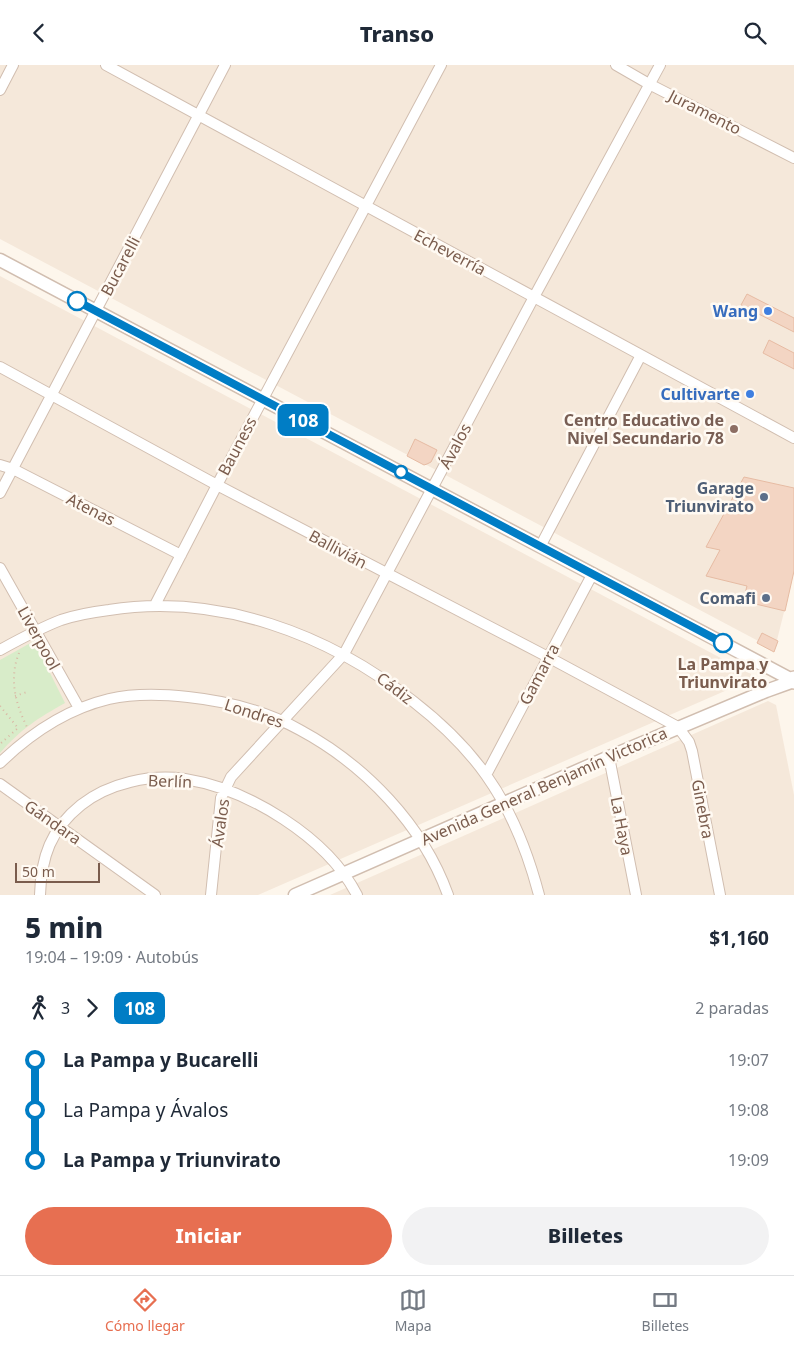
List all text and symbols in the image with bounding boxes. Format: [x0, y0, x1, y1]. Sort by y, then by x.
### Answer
text: Transo [360, 18, 434, 48]
icon: back [25, 19, 53, 47]
icon: search [741, 19, 769, 47]
street label: Juramento [663, 83, 745, 140]
street label: Echeverría [410, 224, 490, 280]
street label: Bucarelli [95, 232, 145, 300]
unlabelled marker [67, 291, 87, 311]
place label: Wang [713, 300, 758, 322]
marker: Wang [762, 305, 774, 317]
place label: Cultivarte [660, 383, 740, 405]
marker: Cultivarte [744, 388, 756, 400]
line badge: 108 [274, 404, 332, 436]
text: 108 [288, 408, 318, 432]
place label: Centro Educativo de Nivel Secundario 78 [564, 409, 724, 449]
street label: Bauness [212, 413, 262, 479]
street label: Ávalos [434, 419, 476, 473]
marker: Centro Educativo de Nivel Secundario 78 [728, 423, 740, 435]
unlabelled marker [394, 465, 408, 479]
place label: Garage Triunvirato [666, 477, 754, 517]
street label: Atenas [63, 487, 119, 531]
marker: Garage Triunvirato [758, 491, 770, 503]
street label: Ballivián [305, 525, 371, 573]
place label: Comafi [700, 587, 756, 609]
marker: Comafi [760, 592, 772, 604]
street label: Liverpool [13, 602, 65, 674]
marker: La Pampa y Triunvirato [713, 633, 733, 653]
street label: Gamarra [514, 640, 564, 708]
place label: La Pampa y Triunvirato [678, 653, 769, 693]
street label: Cádiz [372, 667, 418, 709]
street label: Londres [222, 693, 286, 733]
street label: Avenida General Benjamín Victorica [417, 722, 671, 850]
street label: Berlín [148, 769, 192, 793]
street label: Ginebra [686, 778, 720, 840]
street label: Gándara [20, 794, 86, 850]
street label: La Haya [606, 795, 638, 857]
street label: Ávalos [206, 797, 234, 849]
scale bar [15, 860, 100, 883]
text: 50 m [22, 862, 55, 881]
text: 5 min [25, 908, 103, 946]
text: $1,160 [709, 925, 769, 951]
text: 19:04 – 19:09 · Autobús [25, 946, 199, 968]
icon: walk [25, 994, 53, 1022]
icon: forward [78, 994, 106, 1022]
text: 108 [124, 996, 155, 1020]
text: 3 [61, 997, 70, 1019]
text: 2 paradas [695, 997, 769, 1019]
text: La Pampa y Bucarelli [63, 1047, 258, 1073]
text: 19:07 [728, 1049, 769, 1071]
text: La Pampa y Ávalos [63, 1097, 228, 1123]
text: 19:08 [728, 1099, 769, 1121]
text: La Pampa y Triunvirato [63, 1147, 281, 1173]
text: 19:09 [728, 1149, 769, 1171]
button: Iniciar [25, 1207, 392, 1265]
button: Billetes [402, 1207, 769, 1265]
tab: Cómo llegar [105, 1286, 185, 1335]
tab: Mapa [395, 1286, 432, 1335]
tab: Billetes [642, 1286, 689, 1335]

